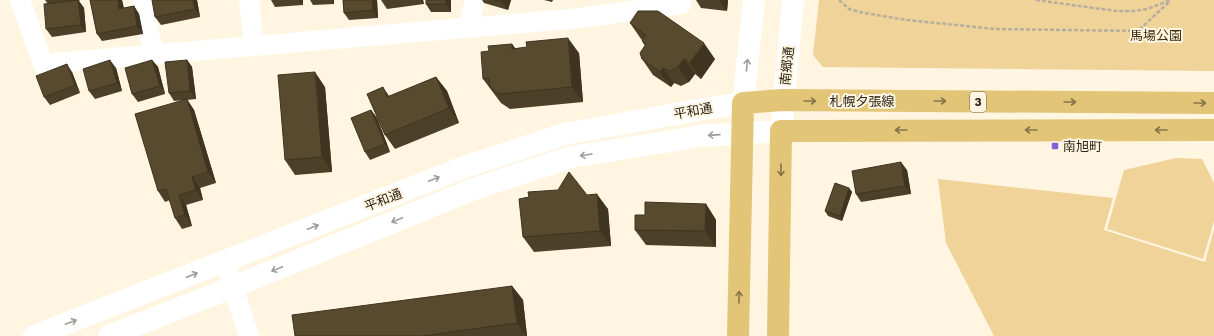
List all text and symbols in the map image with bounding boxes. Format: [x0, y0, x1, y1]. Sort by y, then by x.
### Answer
park label: 馬場公園 [1130, 28, 1182, 43]
street label: 南郷通 [778, 46, 796, 86]
one-way arrow [743, 58, 751, 71]
road number: 3 [970, 92, 986, 112]
street label: 札幌夕張線 [829, 94, 895, 109]
one-way arrow [803, 97, 816, 105]
one-way arrow [933, 97, 946, 105]
one-way arrow [1063, 98, 1076, 106]
one-way arrow [1193, 99, 1206, 107]
street label: 平和通 [672, 100, 714, 122]
one-way arrow [895, 126, 908, 134]
one-way arrow [1025, 126, 1038, 134]
one-way arrow [1155, 126, 1168, 134]
one-way arrow [708, 131, 721, 138]
place label: 南旭町 [1063, 139, 1102, 154]
marker: 南旭町 [1050, 141, 1060, 151]
one-way arrow [580, 151, 593, 159]
one-way arrow [777, 163, 785, 176]
one-way arrow [427, 175, 439, 183]
street label: 平和通 [362, 186, 404, 214]
one-way arrow [392, 216, 404, 224]
one-way arrow [306, 223, 318, 230]
one-way arrow [272, 266, 284, 273]
one-way arrow [185, 270, 197, 278]
one-way arrow [735, 291, 743, 304]
one-way arrow [64, 317, 76, 325]

